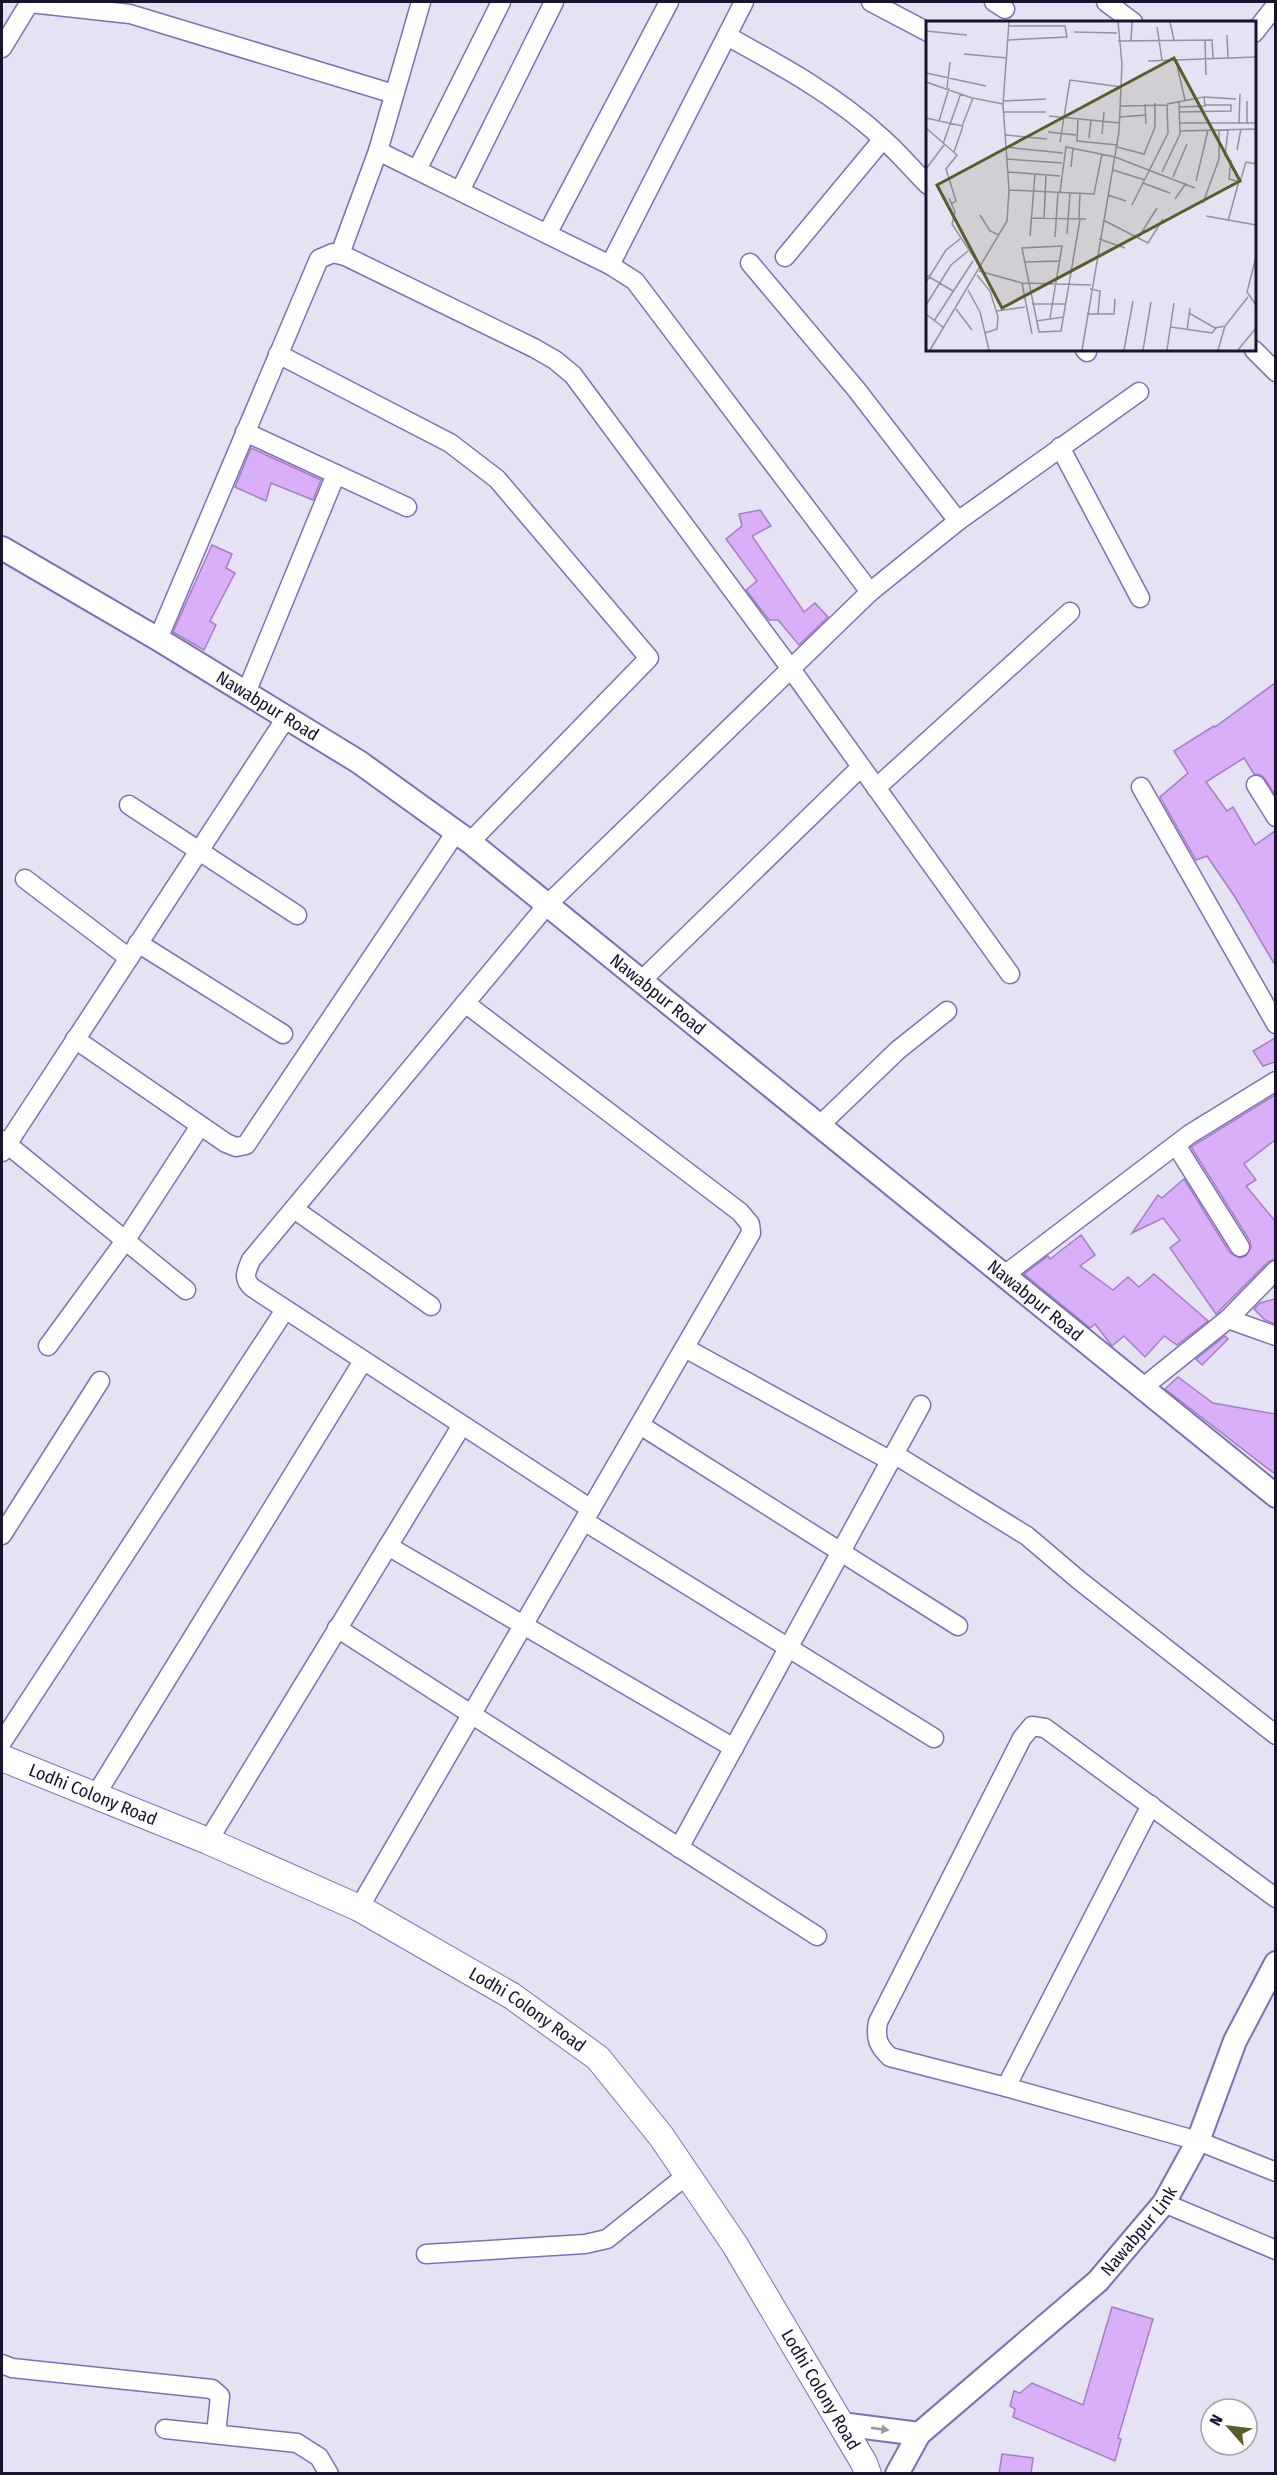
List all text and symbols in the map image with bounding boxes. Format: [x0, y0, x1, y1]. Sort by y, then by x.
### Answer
inset map [926, 21, 1256, 351]
street label: Nawabpur Road [212, 666, 323, 746]
street label: Nawabpur Road [606, 949, 710, 1040]
street label: Nawabpur Road [983, 1255, 1087, 1346]
street label: Lodhi Colony Road [26, 1759, 160, 1830]
street label: Lodhi Colony Road [465, 1963, 590, 2057]
street label: Nawabpur Link [1096, 2182, 1182, 2280]
street label: Lodhi Colony Road [776, 2325, 865, 2454]
north arrow [1199, 2397, 1259, 2457]
text: N [1206, 2411, 1227, 2429]
one-way arrow [871, 2425, 890, 2434]

